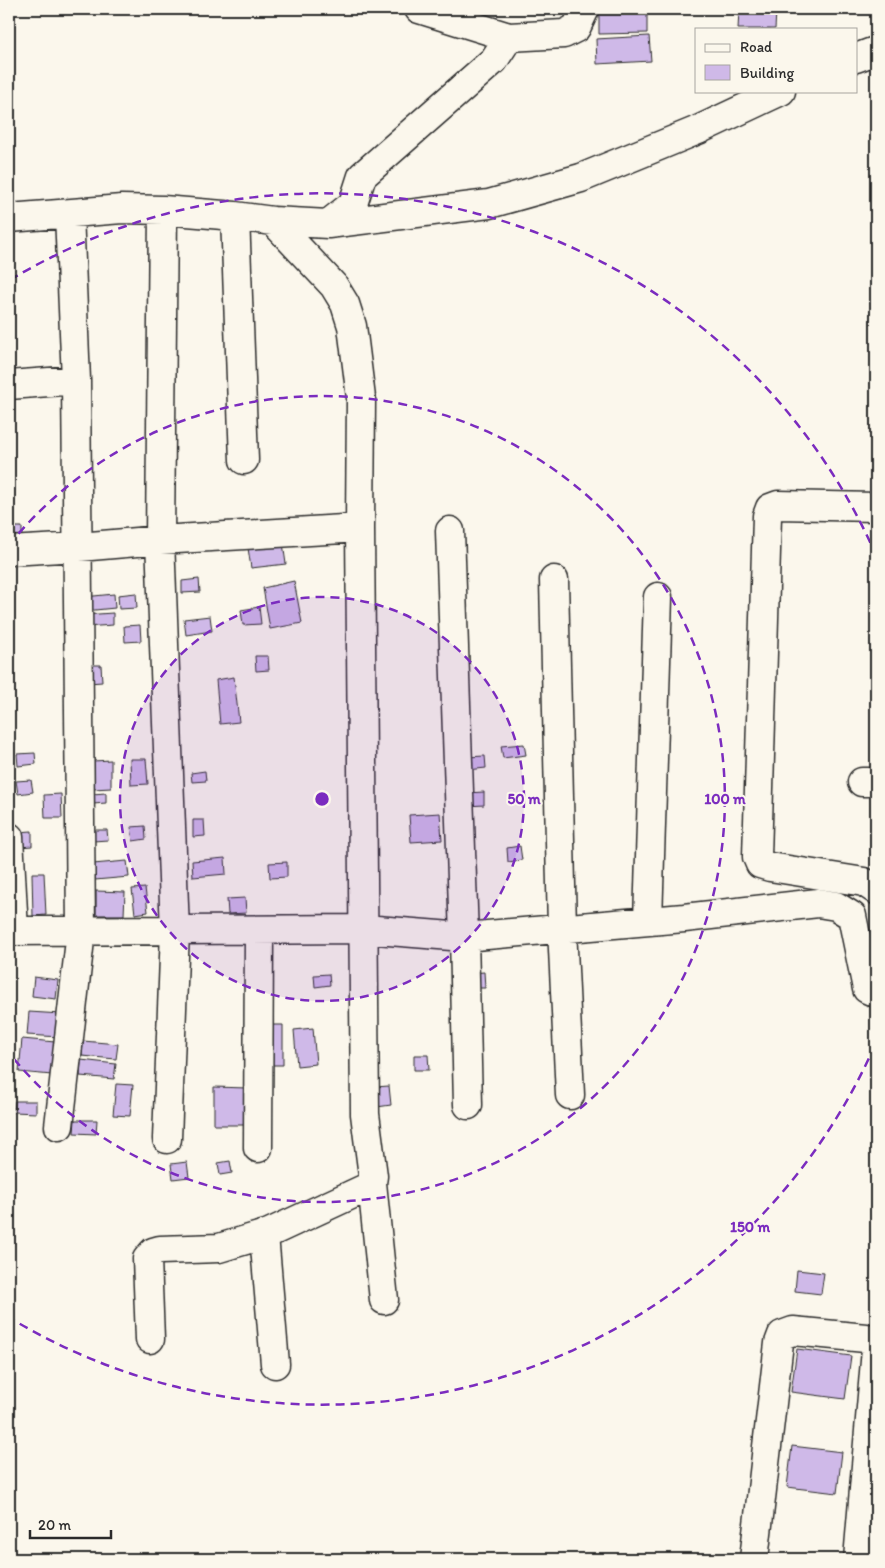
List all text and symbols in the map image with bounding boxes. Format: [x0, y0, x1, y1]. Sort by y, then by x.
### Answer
legend [695, 28, 858, 92]
text: Road [740, 38, 773, 56]
text: Building [740, 64, 794, 82]
centre of rings [313, 790, 331, 808]
text: 50 m [507, 790, 541, 808]
text: 100 m [704, 790, 746, 808]
text: 150 m [730, 1218, 770, 1236]
scale bar [30, 1508, 111, 1540]
text: 20 m [38, 1516, 72, 1534]

